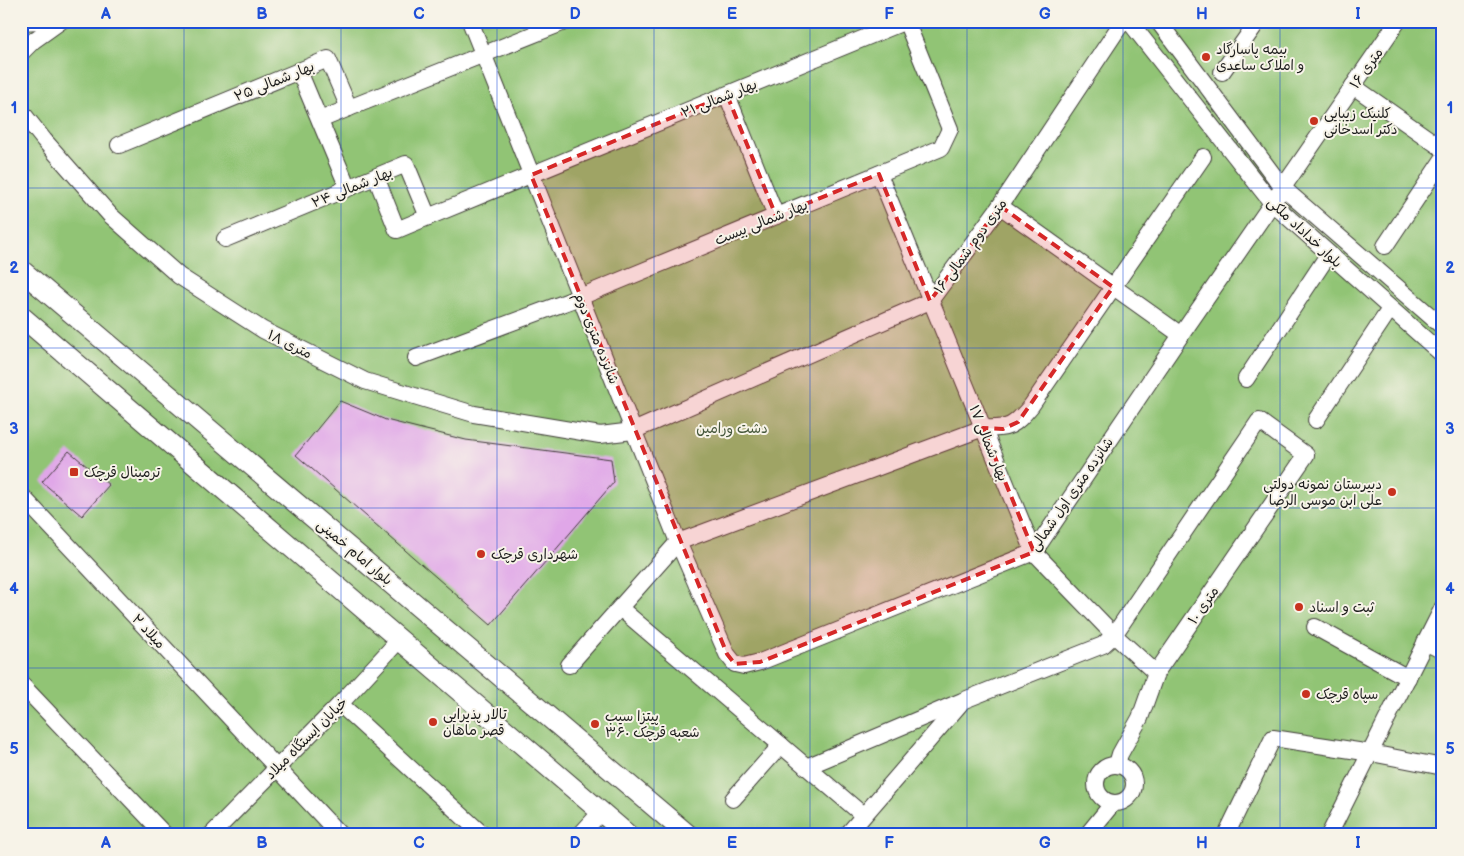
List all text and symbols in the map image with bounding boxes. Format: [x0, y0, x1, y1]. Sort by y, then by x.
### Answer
text: A [100, 5, 111, 24]
text: B [256, 5, 268, 24]
text: C [413, 5, 425, 24]
text: D [569, 5, 581, 24]
text: E [727, 5, 737, 24]
text: F [884, 5, 894, 24]
text: G [1039, 5, 1051, 24]
text: H [1196, 5, 1208, 24]
text: I [1355, 5, 1361, 24]
place label: بیمه پاسارگاد و املاک ساعدی [1216, 41, 1304, 74]
street label: ۱۶ متری [1346, 45, 1387, 92]
marker: بیمه پاسارگاد و املاک ساعدی [1200, 51, 1212, 63]
street label: بهار شمالی ۲۵ [232, 58, 317, 105]
street label: بهار شمالی ۲۱ [679, 76, 760, 121]
text: 1 [11, 99, 17, 118]
text: 1 [1447, 99, 1453, 118]
place label: کلنیک زیبایی دکتر اسدخانی [1324, 105, 1398, 138]
marker: کلنیک زیبایی دکتر اسدخانی [1308, 115, 1320, 127]
street label: بهار شمالی ۲۴ [309, 164, 395, 211]
street label: بلوار خداداد ملکی [1264, 193, 1346, 271]
street label: ۱۶ متری دوم شمالی [930, 195, 1012, 298]
street label: بهار شمالی بیست [712, 196, 810, 249]
text: 2 [9, 259, 19, 278]
text: 2 [1445, 259, 1455, 278]
street label: شانزده متری دوم [569, 290, 623, 387]
street label: ۱۸ متری [265, 326, 315, 362]
street label: بهار شمالی ۱۷ [966, 403, 1012, 484]
text: 3 [9, 420, 19, 439]
park label: دشت ورامین [696, 420, 768, 438]
text: 3 [1445, 420, 1455, 439]
street label: شانزده متری اول شمالی [1026, 434, 1117, 554]
place label: ترمینال قرچک [84, 464, 161, 482]
marker: ترمینال قرچک [68, 466, 80, 478]
place label: دبیرستان نمونه دولتی علی ابن موسی الرضا [1263, 476, 1382, 509]
marker: دبیرستان نمونه دولتی علی ابن موسی الرضا [1386, 486, 1398, 498]
street label: بلوار امام خمینی [312, 516, 396, 590]
place label: شهرداری قرچک [491, 546, 578, 564]
marker: شهرداری قرچک [475, 548, 487, 560]
text: 4 [9, 580, 19, 599]
text: 4 [1445, 580, 1455, 599]
street label: ۱۰ متری [1184, 583, 1222, 627]
place label: ثبت و اسناد [1309, 599, 1375, 616]
marker: ثبت و اسناد [1293, 601, 1305, 613]
street label: میلاد ۲ [128, 611, 169, 652]
place label: سپاه قرچک [1316, 686, 1378, 704]
marker: سپاه قرچک [1300, 688, 1312, 700]
street label: خیابان ایستگاه میلاد [262, 694, 351, 783]
place label: تالار پذیرایی قصر ماهان [443, 706, 508, 739]
place label: پیتزا سیب ۳۶۰ شعبه قرچک [605, 708, 700, 742]
marker: تالار پذیرایی قصر ماهان [427, 716, 439, 728]
marker: پیتزا سیب ۳۶۰ شعبه قرچک [589, 718, 601, 730]
text: 5 [9, 740, 19, 759]
text: 5 [1445, 740, 1455, 759]
text: A [100, 834, 111, 853]
text: B [256, 834, 268, 853]
text: C [413, 834, 425, 853]
text: D [569, 834, 581, 853]
text: E [727, 834, 737, 853]
text: F [884, 834, 894, 853]
text: G [1039, 834, 1051, 853]
text: H [1196, 834, 1208, 853]
text: I [1355, 834, 1361, 853]

